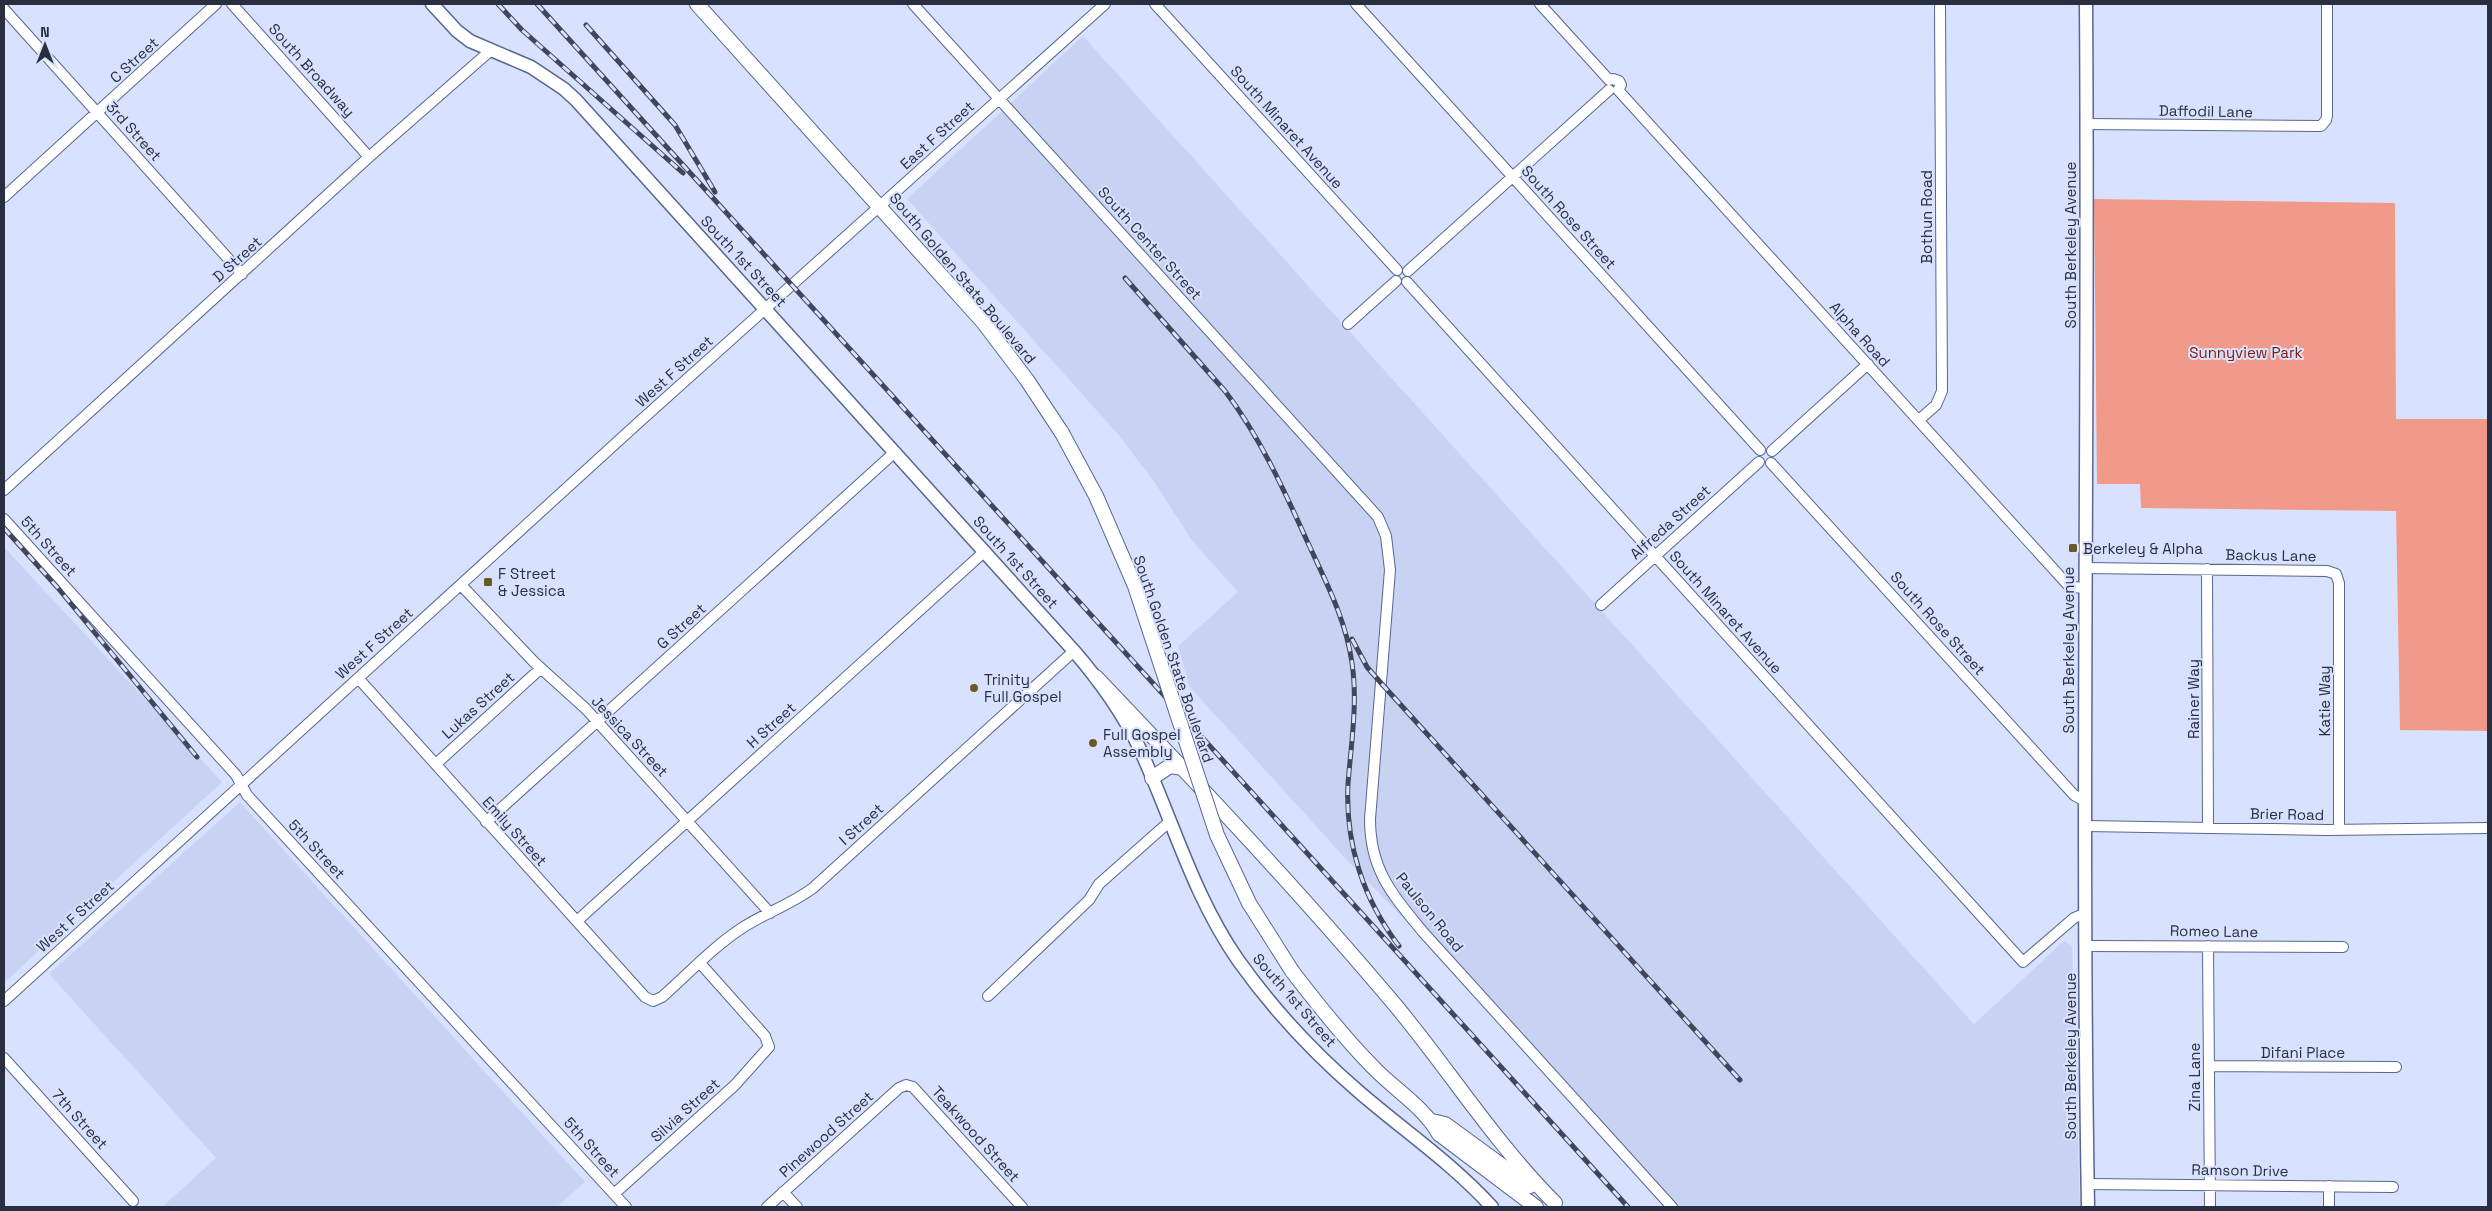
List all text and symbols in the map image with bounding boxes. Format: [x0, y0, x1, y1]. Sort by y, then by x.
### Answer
street label: South Broadway [265, 19, 359, 121]
north arrow [20, 20, 70, 70]
text: N [40, 23, 50, 41]
street label: C Street [106, 33, 162, 87]
street label: South Minaret Avenue [1227, 61, 1348, 193]
street label: 3rd Street [102, 97, 166, 165]
street label: East F Street [896, 97, 978, 173]
street label: Daffodil Lane [2159, 101, 2253, 121]
street label: South Rose Street [1518, 161, 1621, 273]
street label: South Berkeley Avenue [2061, 161, 2080, 328]
street label: Bothun Road [1917, 170, 1936, 264]
street label: South Center Street [1094, 182, 1206, 304]
street label: South Golden State Boulevard [886, 188, 1040, 368]
street label: South 1st Street [697, 211, 791, 311]
street label: D Street [208, 232, 266, 286]
street label: Alpha Road [1826, 297, 1894, 371]
street label: West F Street [631, 331, 717, 411]
park label: Sunnyview Park [2189, 343, 2303, 362]
street label: Alfreda Street [1626, 481, 1714, 563]
street label: 5th Street [17, 512, 81, 580]
street label: South 1st Street [969, 512, 1063, 612]
place label: Berkeley & Alpha [2083, 539, 2203, 558]
marker: Berkeley & Alpha [2067, 542, 2079, 554]
street label: Backus Lane [2225, 545, 2317, 565]
street label: South Minaret Avenue [1666, 546, 1787, 678]
street label: South Golden State Boulevard [1130, 553, 1218, 765]
place label: F Street & Jessica [498, 564, 566, 600]
street label: South Berkeley Avenue [2059, 566, 2078, 733]
street label: South Rose Street [1887, 567, 1990, 679]
marker: F Street & Jessica [482, 576, 494, 588]
street label: G Street [652, 599, 710, 653]
street label: West F Street [331, 603, 417, 683]
street label: Rainer Way [2184, 659, 2203, 739]
street label: Katie Way [2315, 665, 2334, 737]
street label: Lukas Street [438, 667, 518, 743]
place label: Trinity Full Gospel [984, 670, 1062, 706]
marker: Trinity Full Gospel [968, 682, 980, 694]
street label: Jessica Street [588, 691, 673, 781]
street label: H Street [743, 698, 800, 752]
place label: Full Gospel Assembly [1103, 725, 1181, 761]
marker: Full Gospel Assembly [1087, 737, 1099, 749]
street label: Emily Street [479, 792, 551, 870]
street label: I Street [835, 799, 887, 849]
street label: Brier Road [2250, 804, 2324, 824]
street label: 5th Street [285, 815, 350, 883]
street label: Paulson Road [1392, 868, 1468, 956]
street label: West F Street [32, 876, 118, 956]
street label: Romeo Lane [2170, 921, 2259, 941]
street label: South 1st Street [1249, 949, 1341, 1051]
street label: South Berkeley Avenue [2061, 972, 2080, 1139]
street label: Zina Lane [2185, 1042, 2204, 1111]
street label: Difani Place [2261, 1043, 2345, 1062]
street label: Silvia Street [646, 1074, 724, 1146]
street label: Teakwood Street [928, 1082, 1024, 1186]
street label: 7th Street [48, 1085, 112, 1153]
street label: Pinewood Street [775, 1087, 877, 1181]
street label: 5th Street [560, 1113, 624, 1181]
street label: Ramson Drive [2191, 1160, 2289, 1180]

